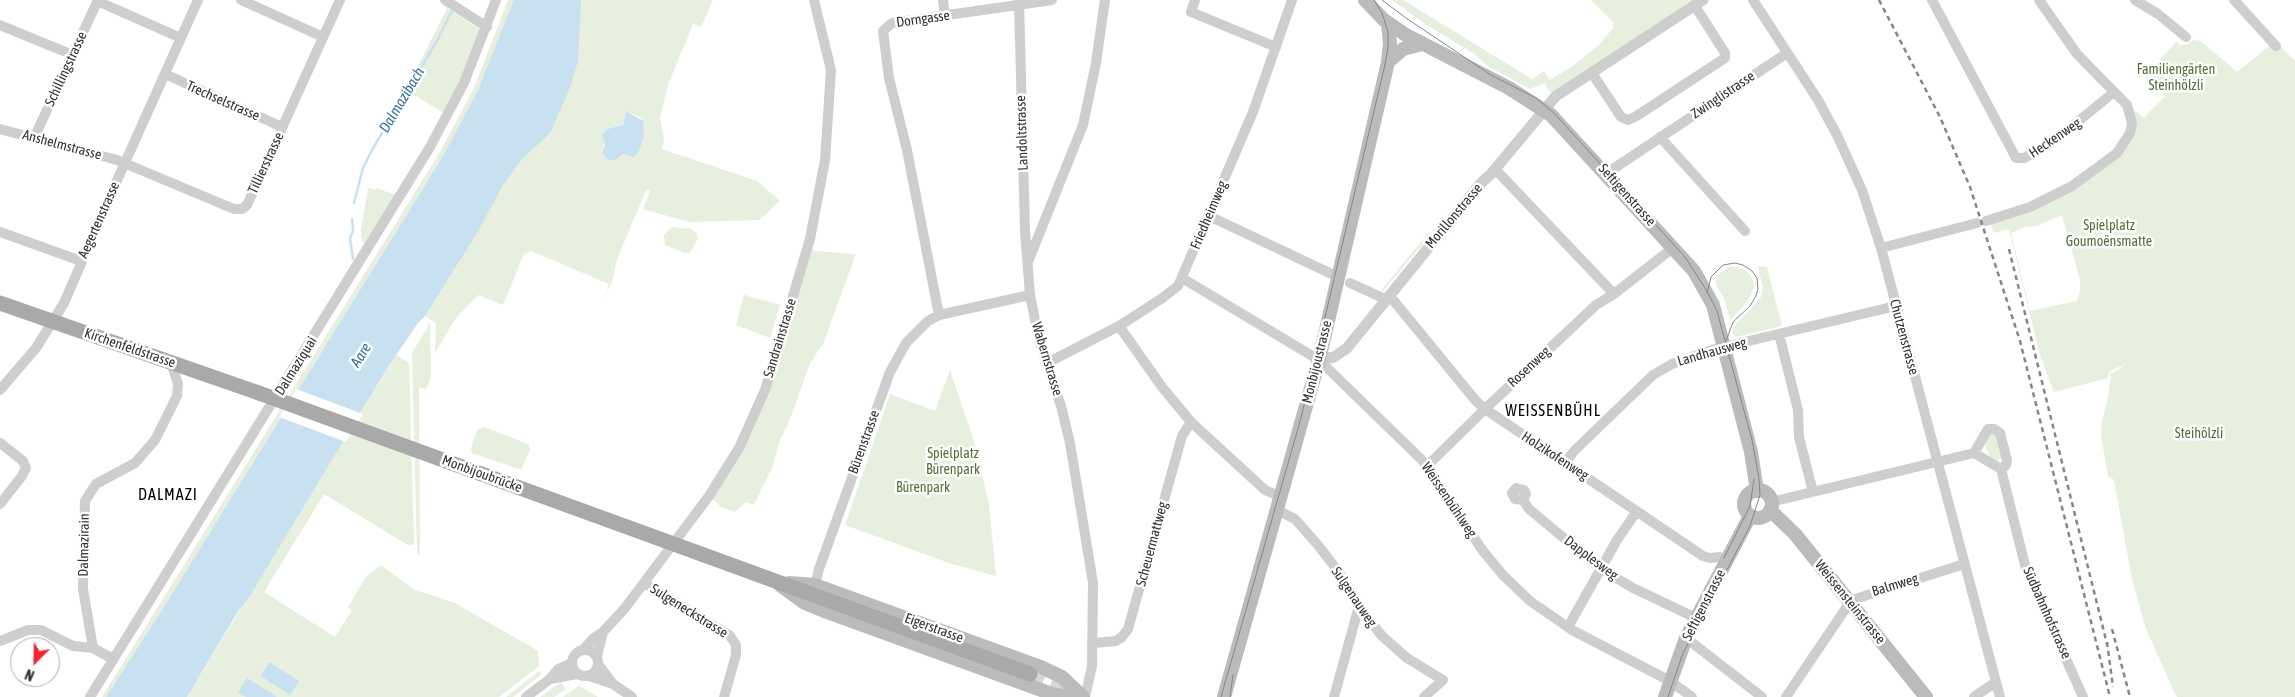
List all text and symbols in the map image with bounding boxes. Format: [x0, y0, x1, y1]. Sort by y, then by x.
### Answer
street label: Dorngasse [895, 7, 951, 31]
street label: Schillingstrasse [41, 29, 91, 109]
park label: Familiengärten Steinhölzli [2137, 62, 2215, 94]
water label: Dalmazibach [376, 64, 428, 136]
street label: Zwinglistrasse [1688, 68, 1758, 122]
street label: Trechselstrasse [184, 77, 262, 125]
street label: Landoltstrasse [1012, 95, 1032, 171]
street label: Heckenweg [2026, 114, 2084, 162]
street label: Anshelmstrasse [21, 126, 103, 164]
street label: Tillierstrasse [244, 130, 288, 196]
street label: Seftigenstrasse [1595, 160, 1659, 230]
street label: Friedheimweg [1187, 178, 1231, 252]
street label: Aegertenstrasse [75, 179, 123, 261]
street label: Morillonstrasse [1422, 180, 1486, 252]
park label: Spielplatz Goumoënsmatte [2066, 218, 2152, 250]
street label: Sandrainstrasse [760, 296, 800, 380]
street label: Chutzenstrasse [1886, 297, 1922, 377]
street label: Monbijoustrasse [1299, 319, 1335, 405]
street label: Wabernstrasse [1028, 320, 1066, 398]
street label: Kirchenfeldstrasse [82, 325, 178, 371]
street label: Dalmaziquai [271, 334, 321, 398]
street label: Landhausweg [1676, 334, 1748, 370]
water label: Aare [347, 340, 375, 370]
street label: Rosenweg [1504, 343, 1554, 391]
district label: WEISSENBÜHL [1504, 401, 1602, 421]
street label: Bürenstrasse [845, 408, 883, 476]
park label: Steihölzli [2175, 426, 2223, 442]
street label: Holzikofenweg [1518, 428, 1592, 484]
park label: Spielplatz Bürenpark [926, 446, 980, 478]
street label: Monbijoubrücke [440, 452, 524, 496]
street label: Weissenbühlweg [1418, 459, 1480, 541]
park label: Bürenpark [896, 480, 950, 496]
district label: DALMAZI [137, 485, 199, 505]
street label: Scheuermattweg [1133, 500, 1171, 588]
street label: Dalmazirain [75, 513, 93, 577]
street label: Dapplesweg [1561, 532, 1621, 584]
street label: Weissensteinstrasse [1811, 557, 1889, 647]
street label: Sulgenauweg [1328, 564, 1380, 630]
street label: Südbahnhofstrasse [2019, 564, 2075, 662]
street label: Seftigenstrasse [1679, 567, 1729, 643]
street label: Balmweg [1870, 570, 1920, 600]
street label: Sulgeneckstrasse [647, 580, 731, 642]
street label: Eigerstrasse [902, 610, 966, 646]
north arrow [10, 637, 60, 687]
text: N [23, 666, 36, 684]

